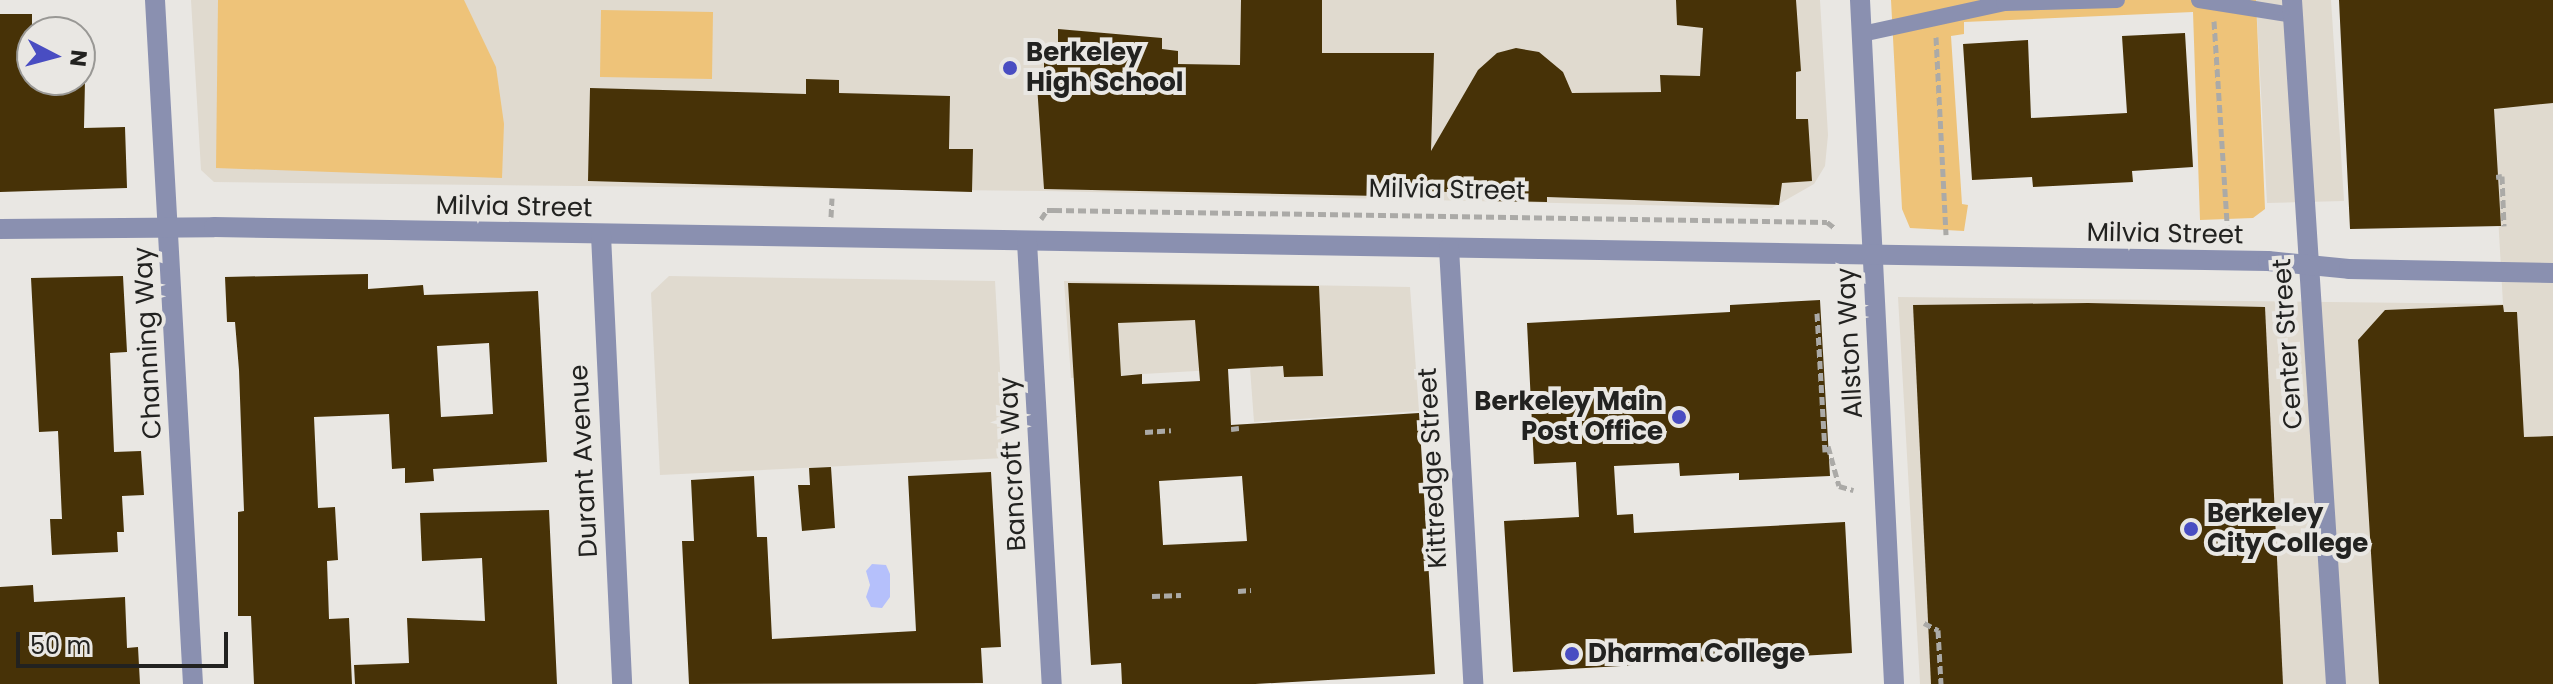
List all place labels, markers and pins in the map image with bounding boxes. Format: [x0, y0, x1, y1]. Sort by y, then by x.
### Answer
place label: Berkeley High School [1026, 37, 1183, 98]
marker: Berkeley High School [1001, 59, 1019, 77]
place label: Berkeley Main Post Office [1474, 386, 1663, 448]
marker: Berkeley Main Post Office [1670, 408, 1688, 426]
place label: Berkeley City College [2207, 498, 2368, 560]
marker: Berkeley City College [2182, 520, 2200, 538]
place label: Dharma College [1588, 638, 1805, 670]
marker: Dharma College [1563, 645, 1581, 663]

